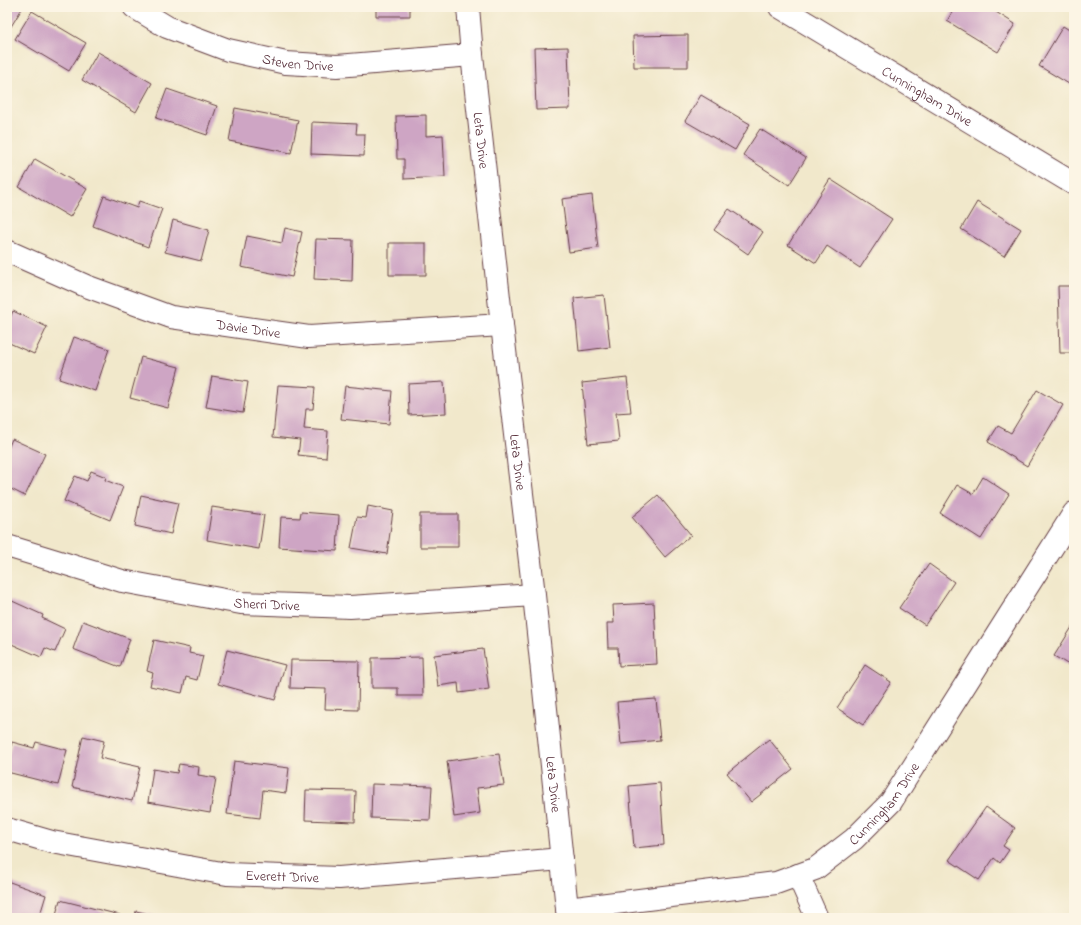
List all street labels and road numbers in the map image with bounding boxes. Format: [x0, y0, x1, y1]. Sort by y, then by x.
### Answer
street label: Steven Drive [260, 49, 335, 78]
street label: Cunningham Drive [877, 62, 977, 133]
street label: Leta Drive [466, 111, 494, 170]
street label: Davie Drive [214, 315, 282, 345]
street label: Leta Drive [503, 433, 531, 492]
street label: Sherri Drive [232, 593, 301, 617]
street label: Leta Drive [539, 755, 566, 814]
street label: Cunningham Drive [845, 758, 926, 851]
street label: Everett Drive [245, 866, 320, 889]

